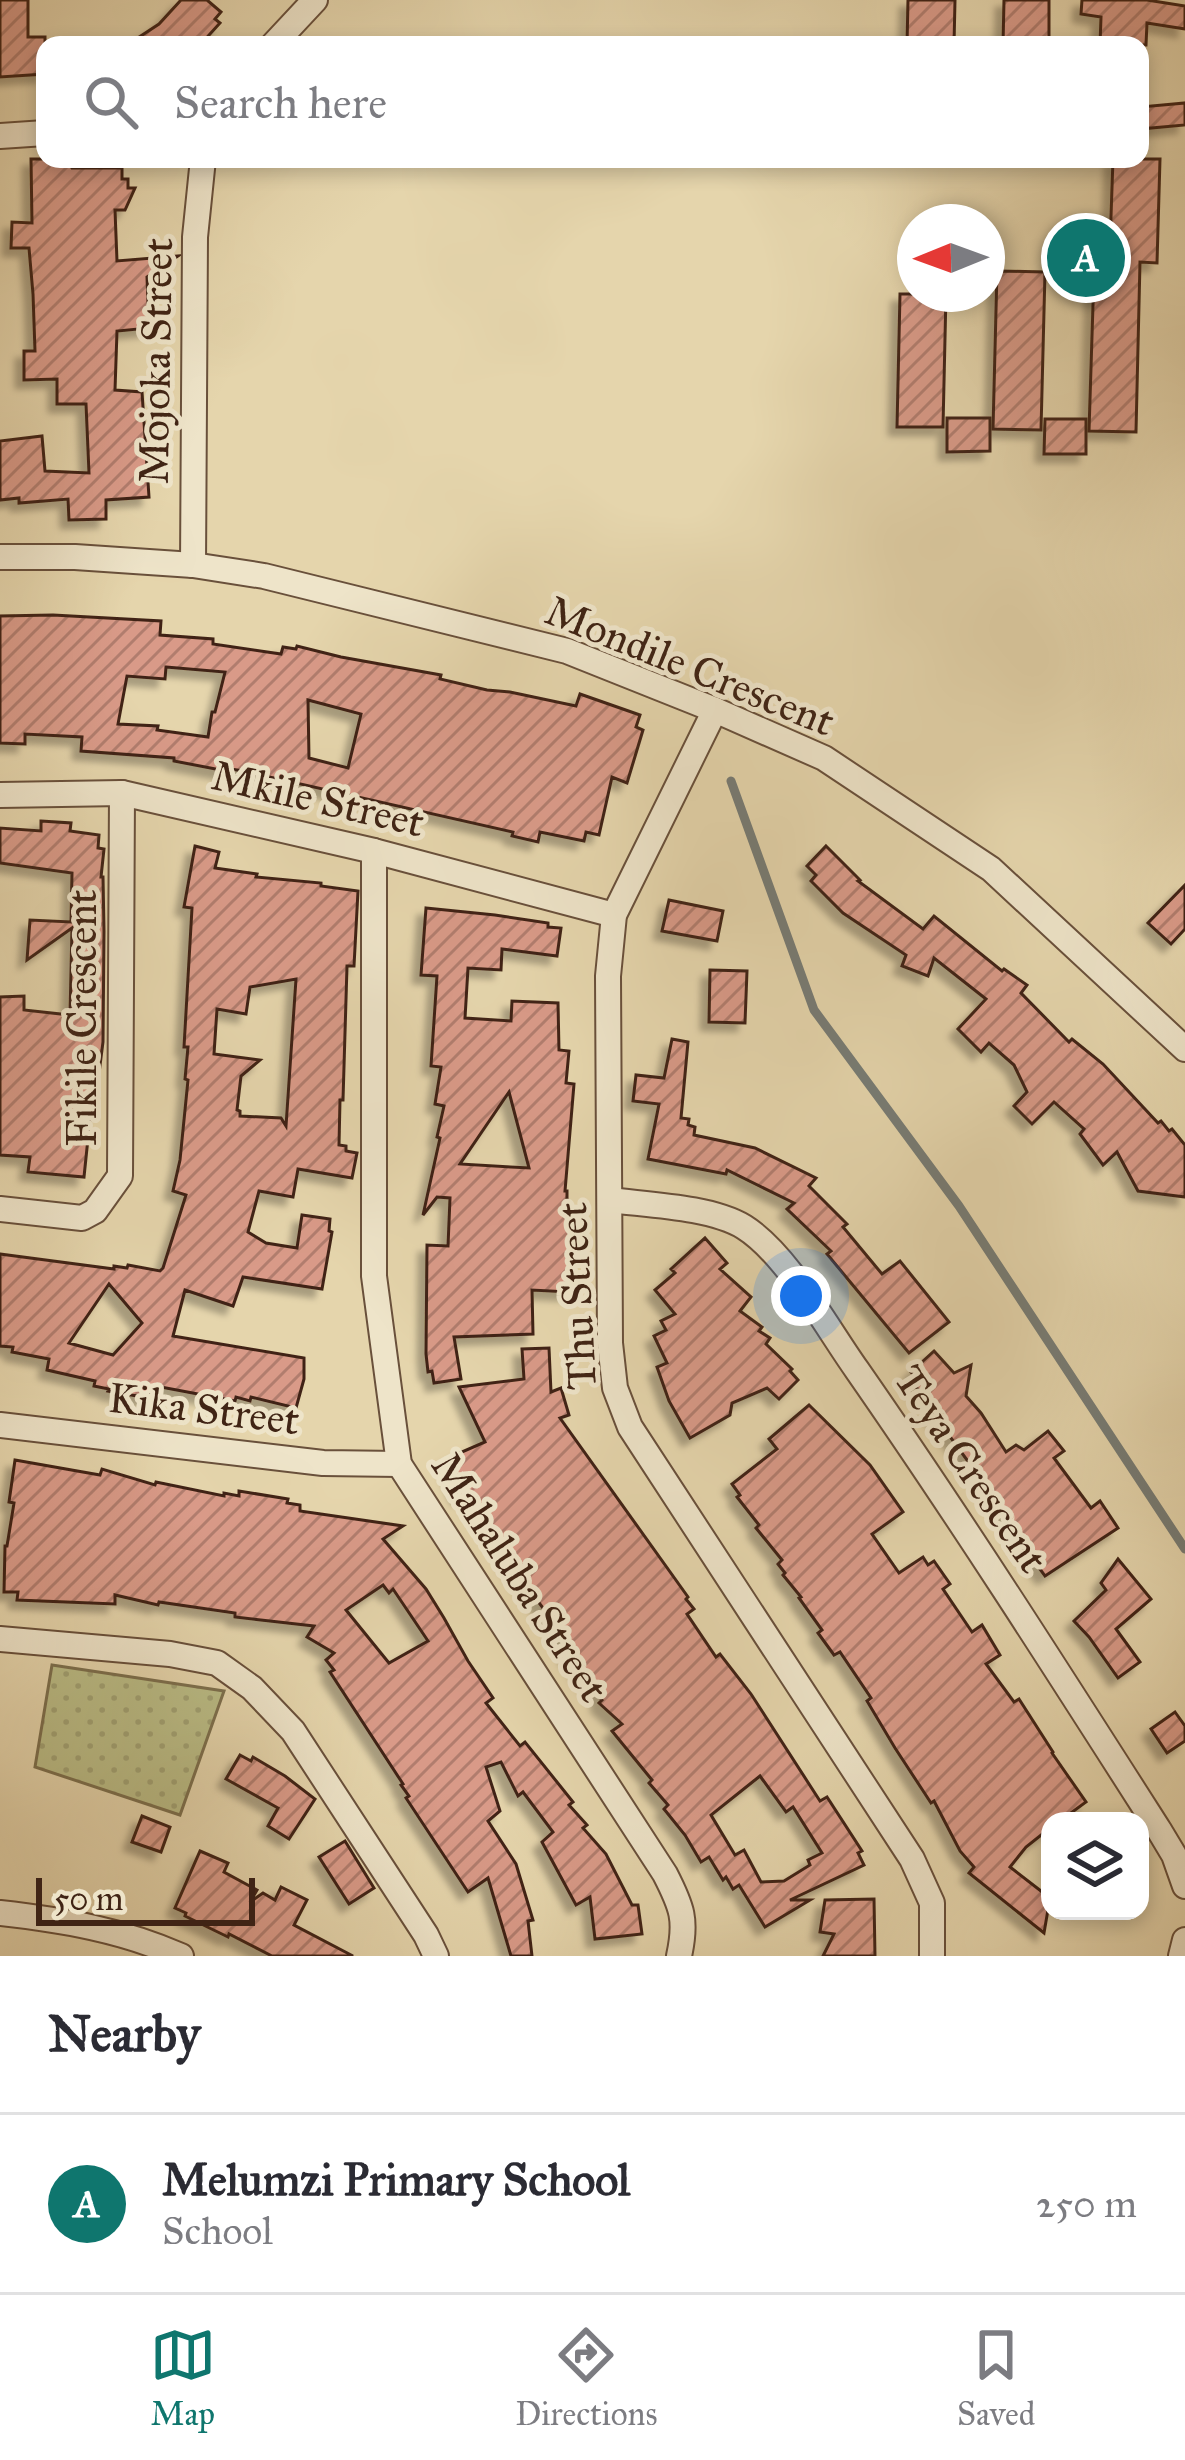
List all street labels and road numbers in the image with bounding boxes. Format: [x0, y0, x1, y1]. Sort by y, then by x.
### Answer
street label: Mojoka Street [128, 237, 184, 485]
street label: Mondile Crescent [538, 584, 842, 748]
street label: Mkile Street [207, 749, 429, 849]
street label: Fikile Crescent [56, 889, 108, 1147]
street label: Thu Street [546, 1201, 608, 1391]
street label: Teya Crescent [883, 1356, 1059, 1582]
street label: Kika Street [106, 1371, 303, 1447]
street label: Mahaluba Street [420, 1442, 620, 1712]

